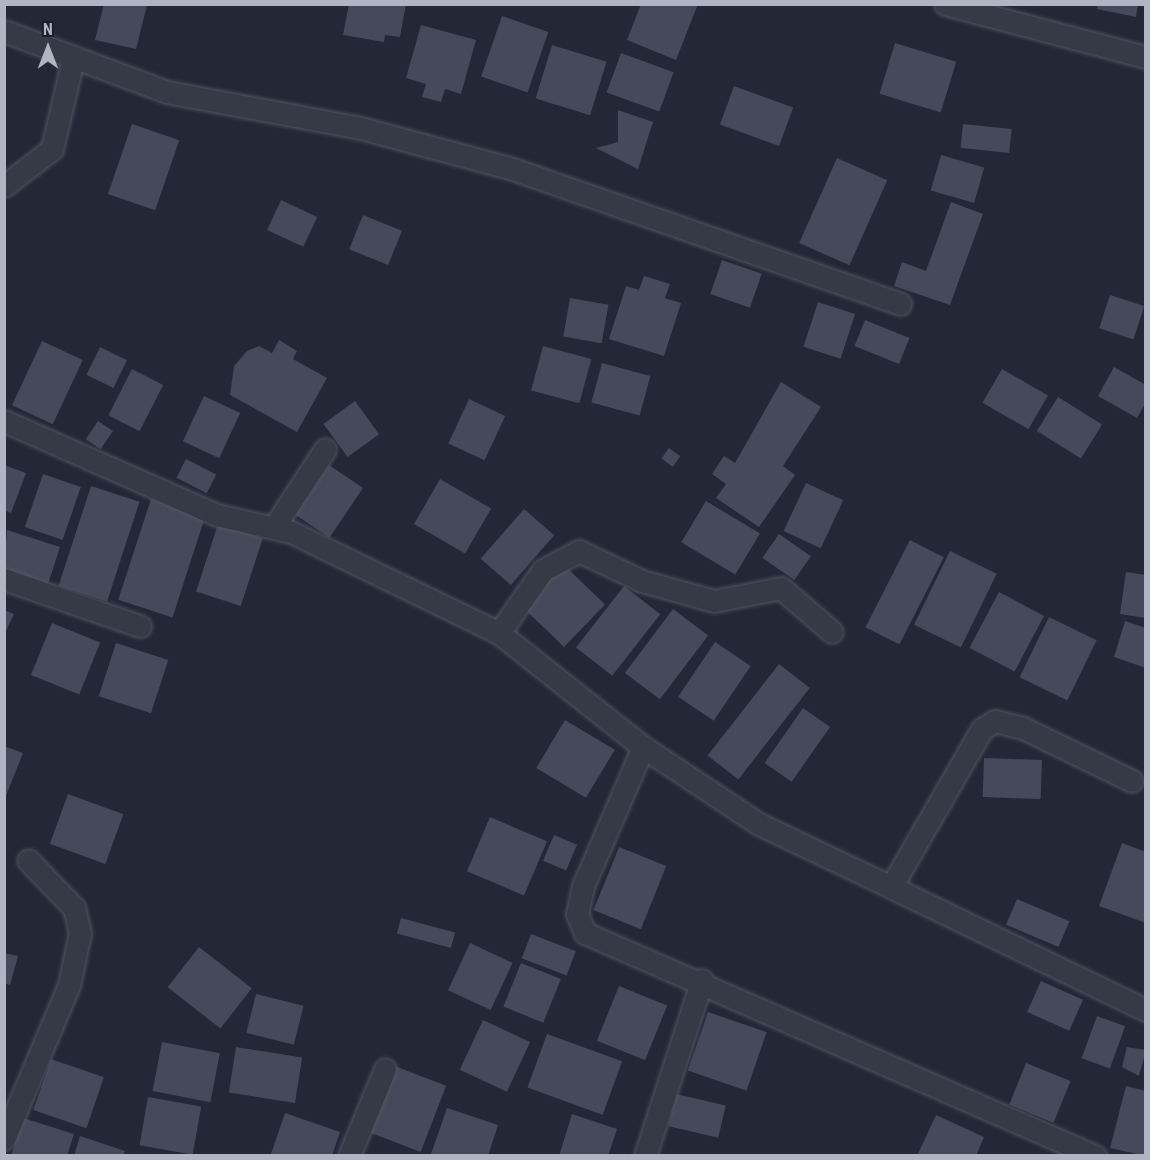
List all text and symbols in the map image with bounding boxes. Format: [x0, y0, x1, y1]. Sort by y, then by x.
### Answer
north arrow [18, 18, 78, 78]
text: N [43, 20, 53, 39]

